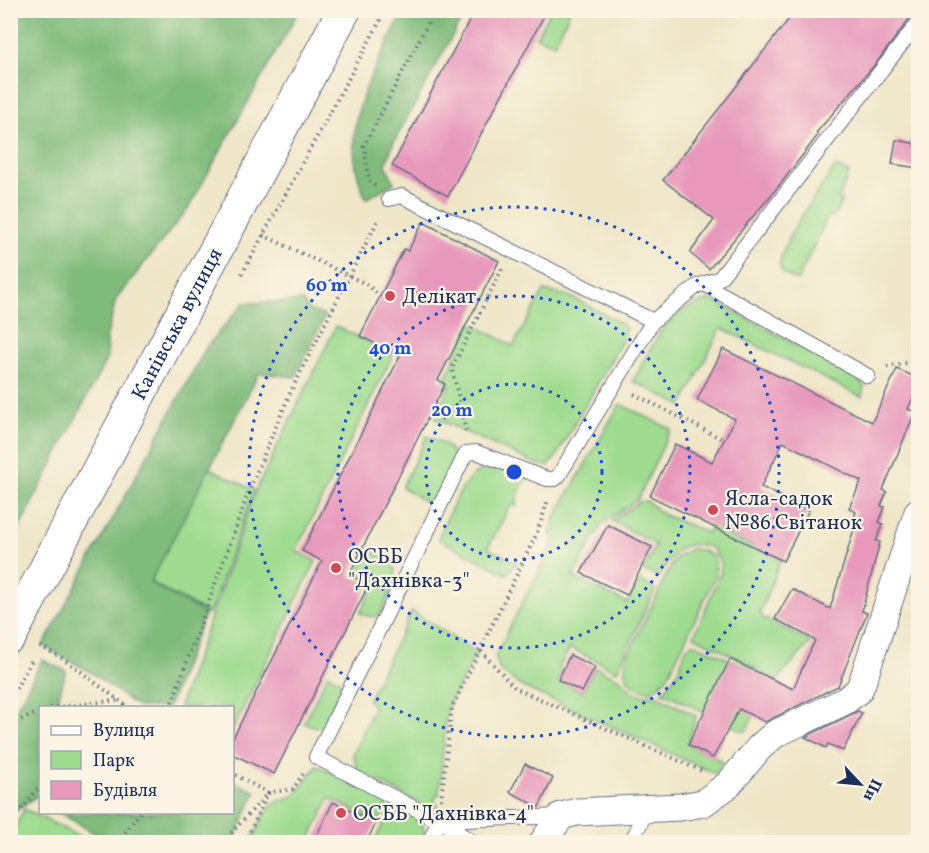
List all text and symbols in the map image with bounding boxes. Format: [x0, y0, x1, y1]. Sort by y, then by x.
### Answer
street label: Канівська вулиця [125, 243, 230, 406]
text: 60 m [306, 274, 348, 299]
place label: Делікат [402, 283, 477, 312]
marker: Делікат [383, 289, 397, 303]
text: 40 m [369, 337, 411, 362]
text: 20 m [431, 399, 473, 424]
centre of rings [504, 462, 524, 482]
place label: Ясла-садок №86 Світанок [725, 485, 862, 538]
marker: Ясла-садок №86 Світанок [706, 503, 720, 517]
place label: ОСББ "Дахнівка-3" [348, 543, 470, 596]
marker: ОСББ "Дахнівка-3" [329, 561, 343, 575]
legend [39, 706, 234, 814]
text: Вулиця [93, 719, 155, 744]
text: Парк [93, 749, 135, 774]
north arrow [830, 754, 890, 814]
text: Пн [857, 775, 887, 805]
text: Будівля [93, 779, 157, 804]
place label: ОСББ "Дахнівка-4" [353, 800, 534, 829]
marker: ОСББ "Дахнівка-4" [334, 806, 348, 820]

